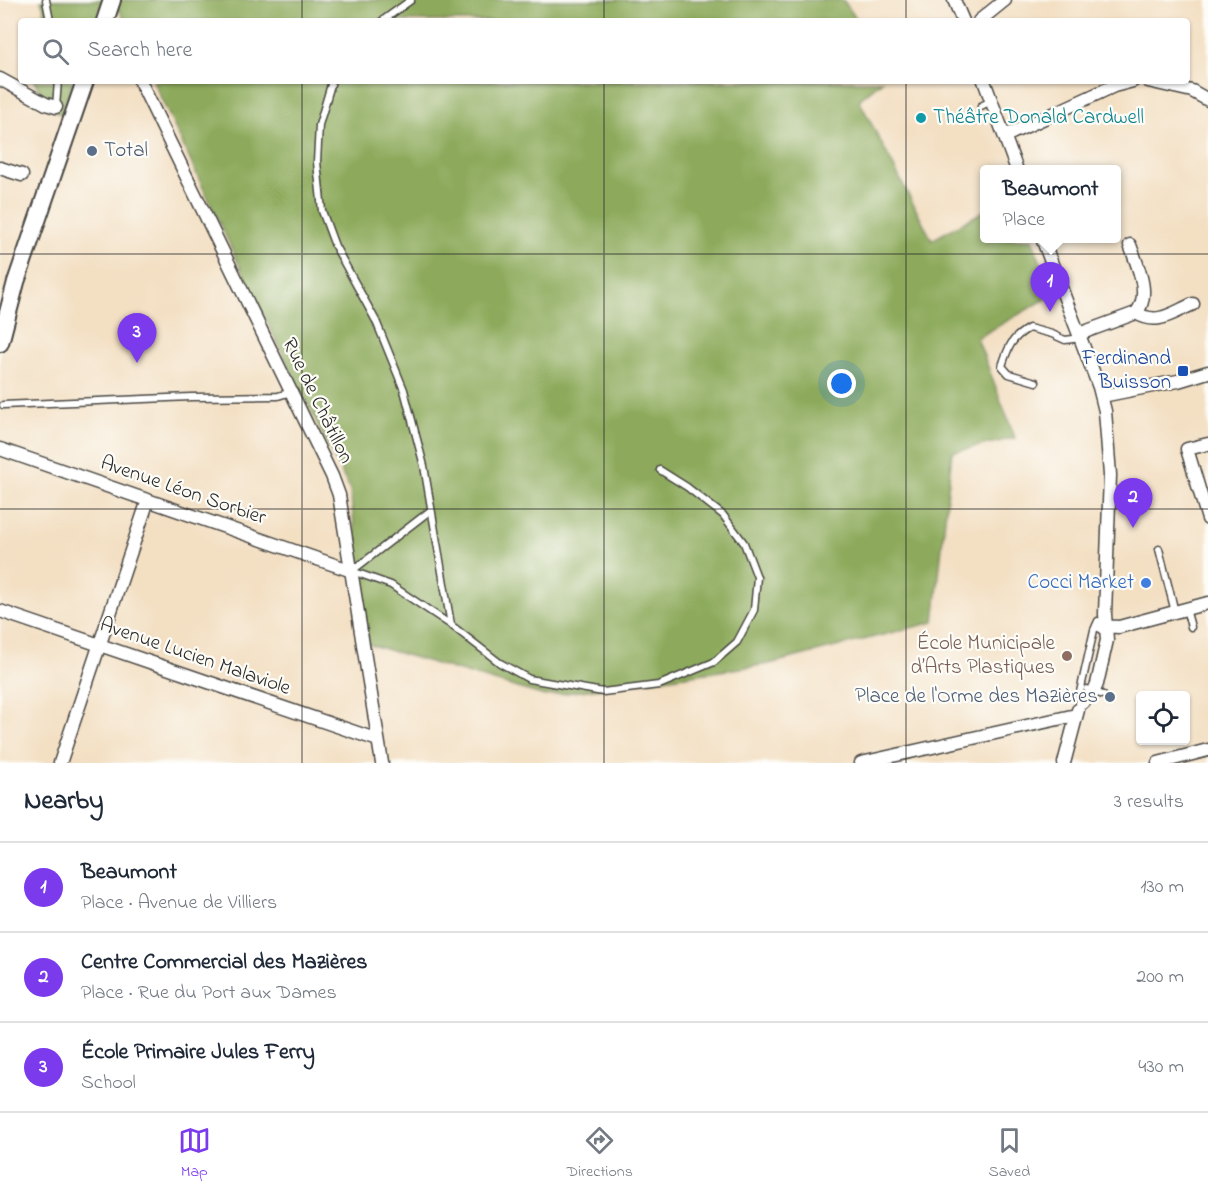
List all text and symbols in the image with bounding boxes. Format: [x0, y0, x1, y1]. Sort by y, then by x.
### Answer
search box [18, 18, 1190, 84]
icon: search [39, 35, 72, 68]
text: Search here [87, 35, 192, 67]
place label: Théâtre Donald Cardwell [933, 103, 1144, 133]
marker: Théâtre Donald Cardwell [914, 111, 928, 125]
place label: Total [104, 136, 148, 166]
marker: Total [85, 144, 99, 158]
popup [980, 165, 1121, 243]
text: Beaumont [1003, 174, 1098, 206]
text: Place [1003, 206, 1045, 235]
pin: 1 [1030, 262, 1070, 312]
pin: 3 [118, 314, 156, 363]
street label: Rue de Châtillon [274, 333, 360, 469]
place label: Ferdinand Buisson [1081, 344, 1171, 398]
marker: Ferdinand Buisson [1176, 364, 1190, 378]
your location [827, 369, 856, 398]
street label: Avenue Léon Sorbier [96, 449, 270, 534]
pin: 2 [1114, 478, 1152, 528]
place label: Cocci Market [1028, 568, 1134, 598]
marker: Cocci Market [1139, 576, 1153, 590]
street label: Avenue Lucien Malaviole [96, 610, 295, 704]
place label: École Municipale d’Arts Plastiques [910, 629, 1056, 683]
marker: École Municipale d’Arts Plastiques [1060, 649, 1074, 663]
place label: Place de l'Orme des Mazières [855, 682, 1098, 712]
marker: Place de l'Orme des Mazières [1103, 690, 1117, 704]
map controls [1136, 691, 1190, 745]
button: locate [1136, 691, 1190, 745]
text: Nearby [24, 783, 103, 821]
text: 3 results [1114, 788, 1184, 817]
text: Beaumont [81, 857, 177, 889]
text: 1 [40, 873, 47, 902]
text: 130 m [1140, 873, 1184, 902]
text: Place · Avenue de Villiers [81, 889, 277, 918]
text: Centre Commercial des Mazières [81, 947, 368, 979]
text: 2 [39, 963, 48, 992]
text: 200 m [1136, 963, 1184, 992]
text: Place · Rue du Port aux Dames [81, 979, 337, 1008]
text: École Primaire Jules Ferry [81, 1037, 315, 1069]
text: 3 [39, 1053, 48, 1082]
text: 430 m [1138, 1053, 1184, 1082]
text: School [81, 1069, 136, 1098]
tab: Map [178, 1124, 211, 1184]
tab: Directions [566, 1124, 633, 1184]
tab: Saved [988, 1124, 1030, 1184]

